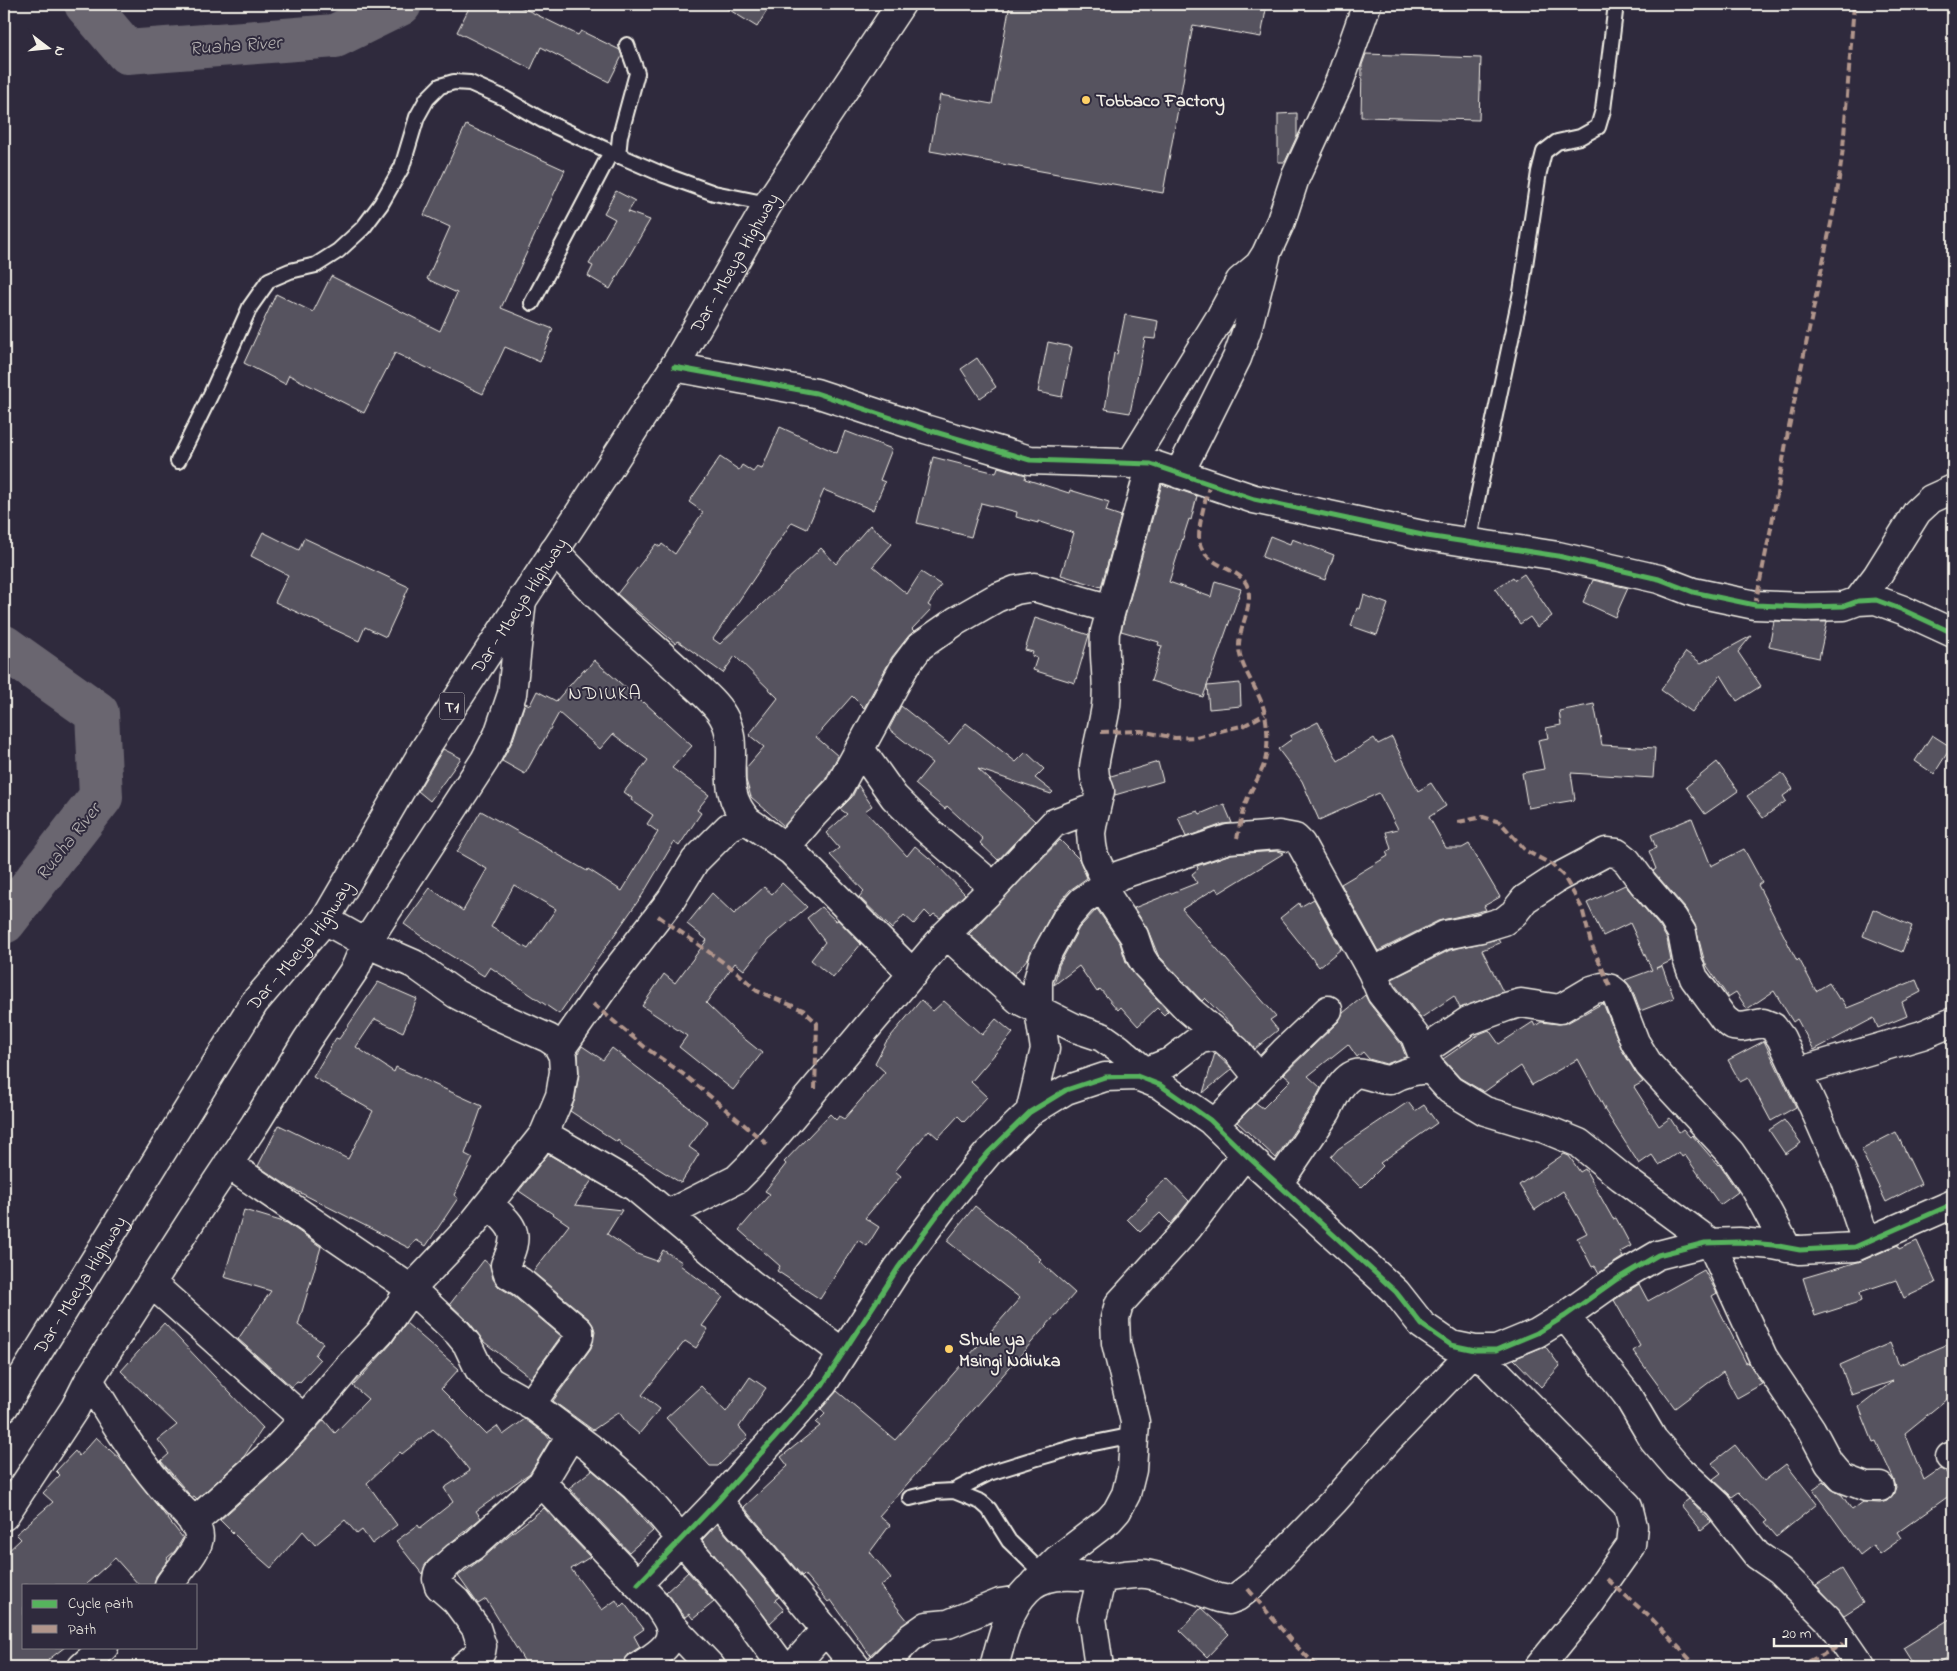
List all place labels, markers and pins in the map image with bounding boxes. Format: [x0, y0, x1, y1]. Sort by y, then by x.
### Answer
place label: Tobbaco Factory [1096, 89, 1225, 116]
marker: Tobbaco Factory [1080, 94, 1092, 106]
place label: Shule ya Msingi Ndiuka [959, 1328, 1061, 1376]
marker: Shule ya Msingi Ndiuka [943, 1343, 955, 1355]

